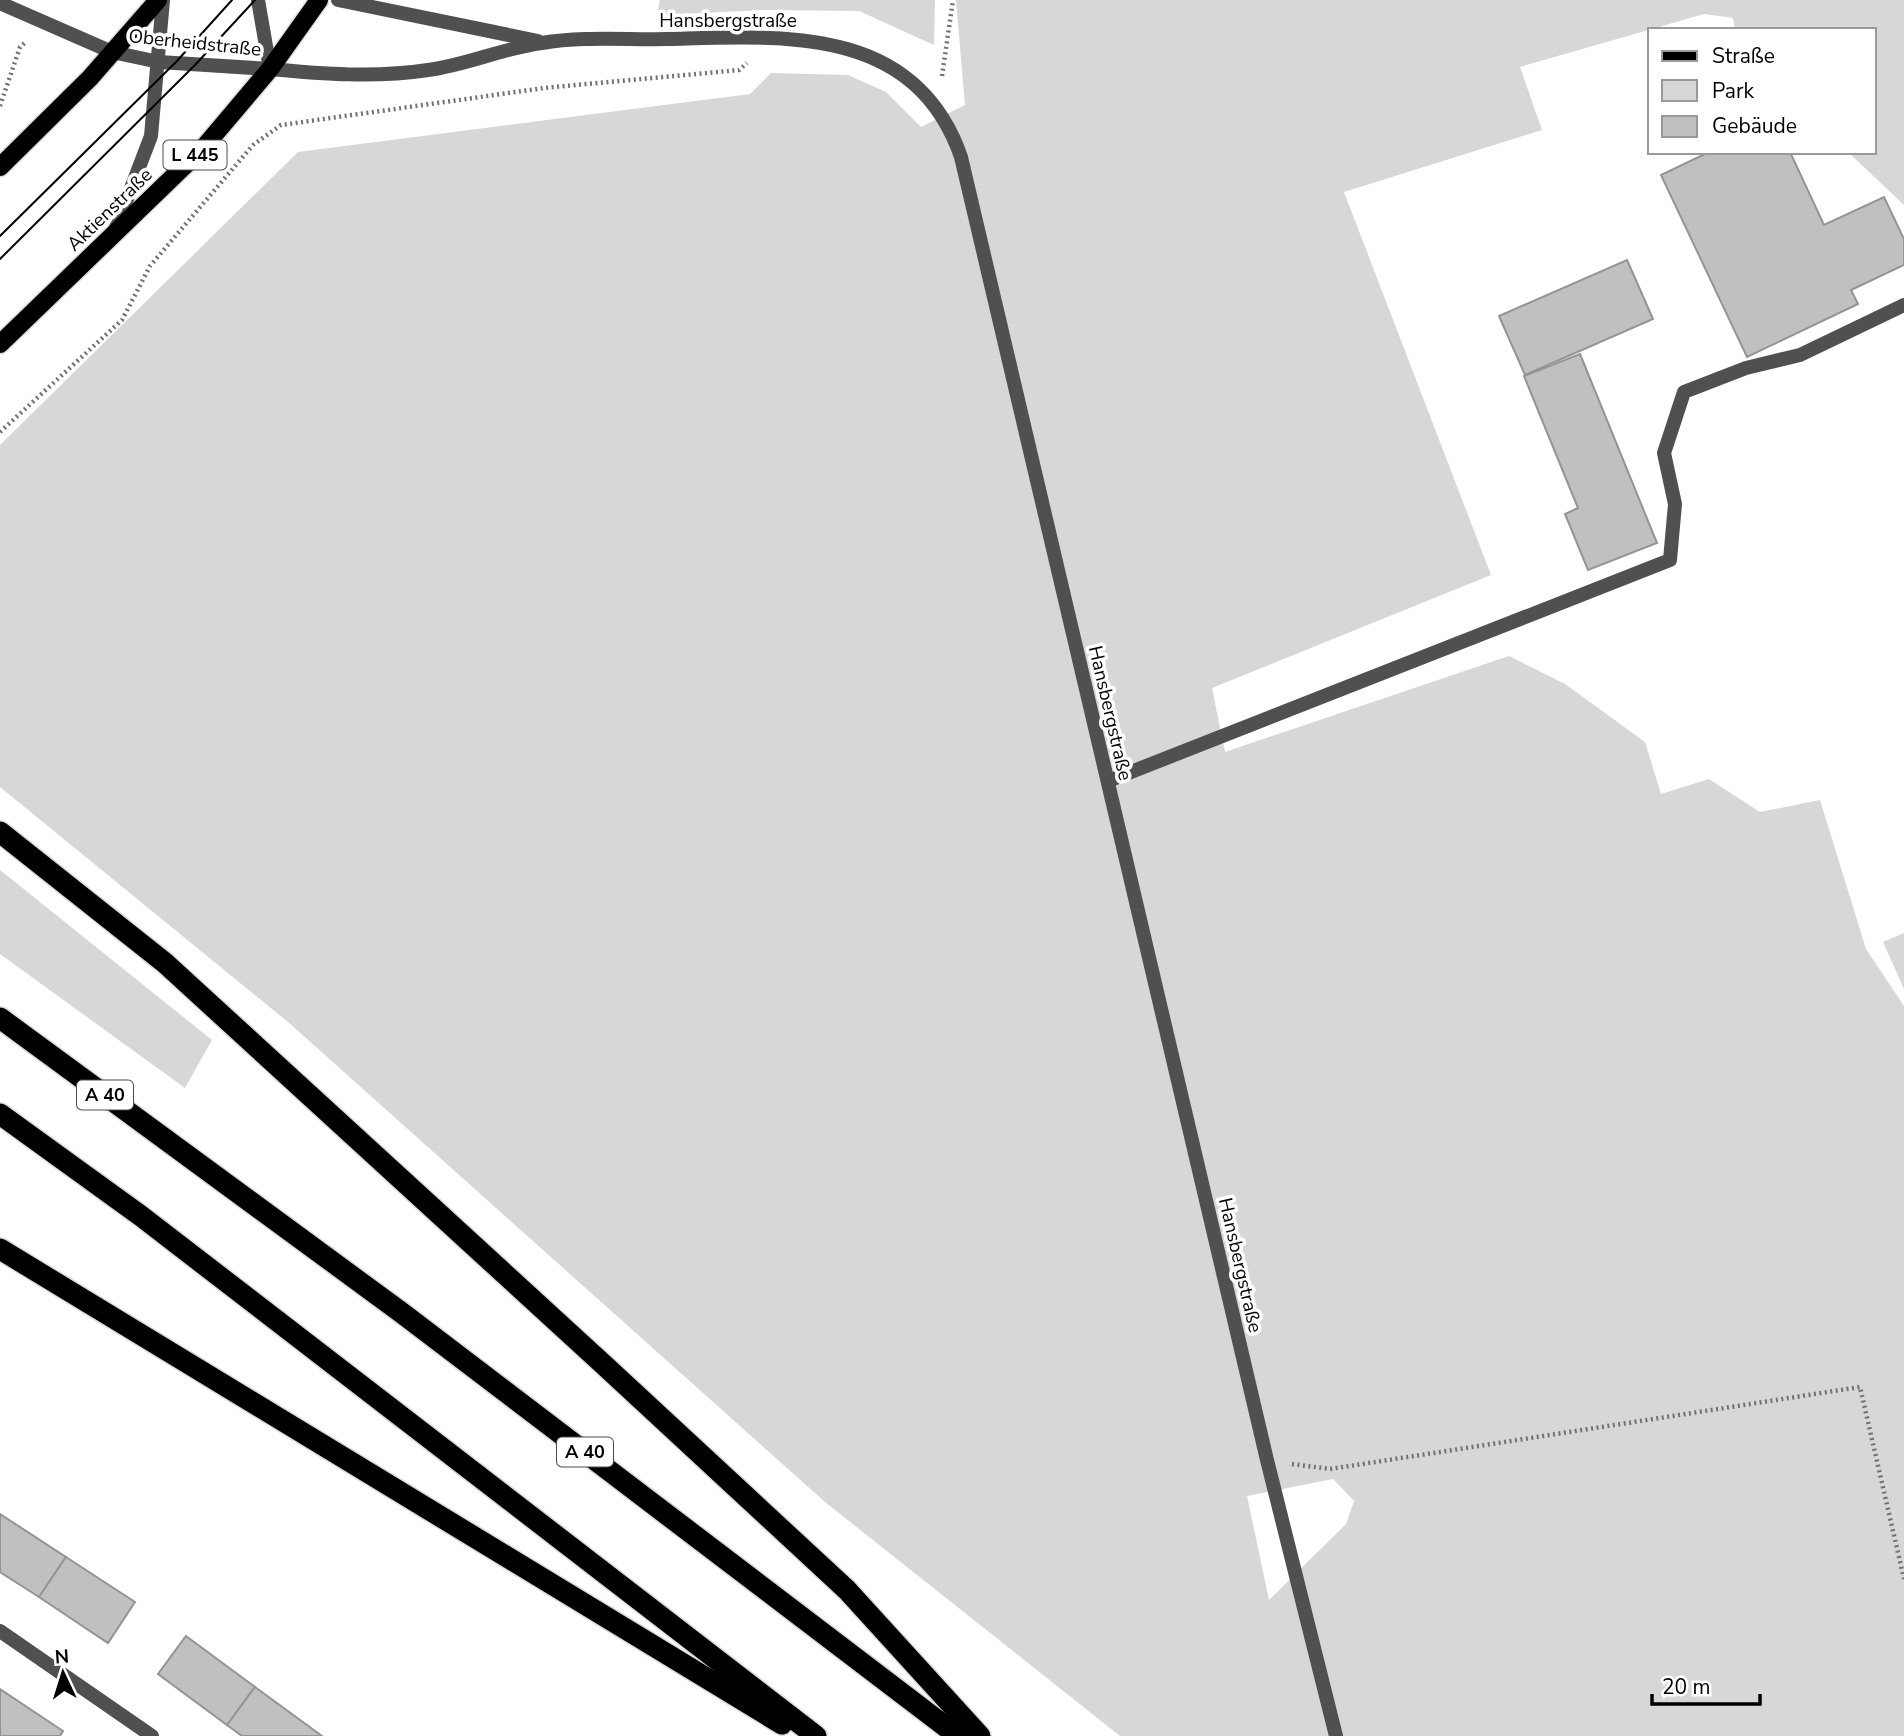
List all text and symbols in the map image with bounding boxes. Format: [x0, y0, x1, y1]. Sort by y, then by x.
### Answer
street label: Hansbergstraße [659, 8, 797, 34]
street label: Oberheidstraße [127, 23, 262, 63]
legend [1648, 28, 1876, 154]
text: Straße [1712, 42, 1775, 70]
text: Park [1712, 77, 1754, 105]
text: Gebäude [1712, 112, 1797, 140]
road number: L 445 [164, 140, 227, 170]
street label: Aktienstraße [61, 162, 158, 257]
street label: Hansbergstraße [1082, 643, 1138, 783]
road number: A 40 [77, 1080, 133, 1110]
street label: Hansbergstraße [1212, 1195, 1268, 1335]
road number: A 40 [557, 1437, 613, 1466]
north arrow [28, 1638, 98, 1708]
text: N [54, 1644, 70, 1671]
scale bar [1652, 1662, 1760, 1706]
text: 20 m [1662, 1673, 1711, 1701]

